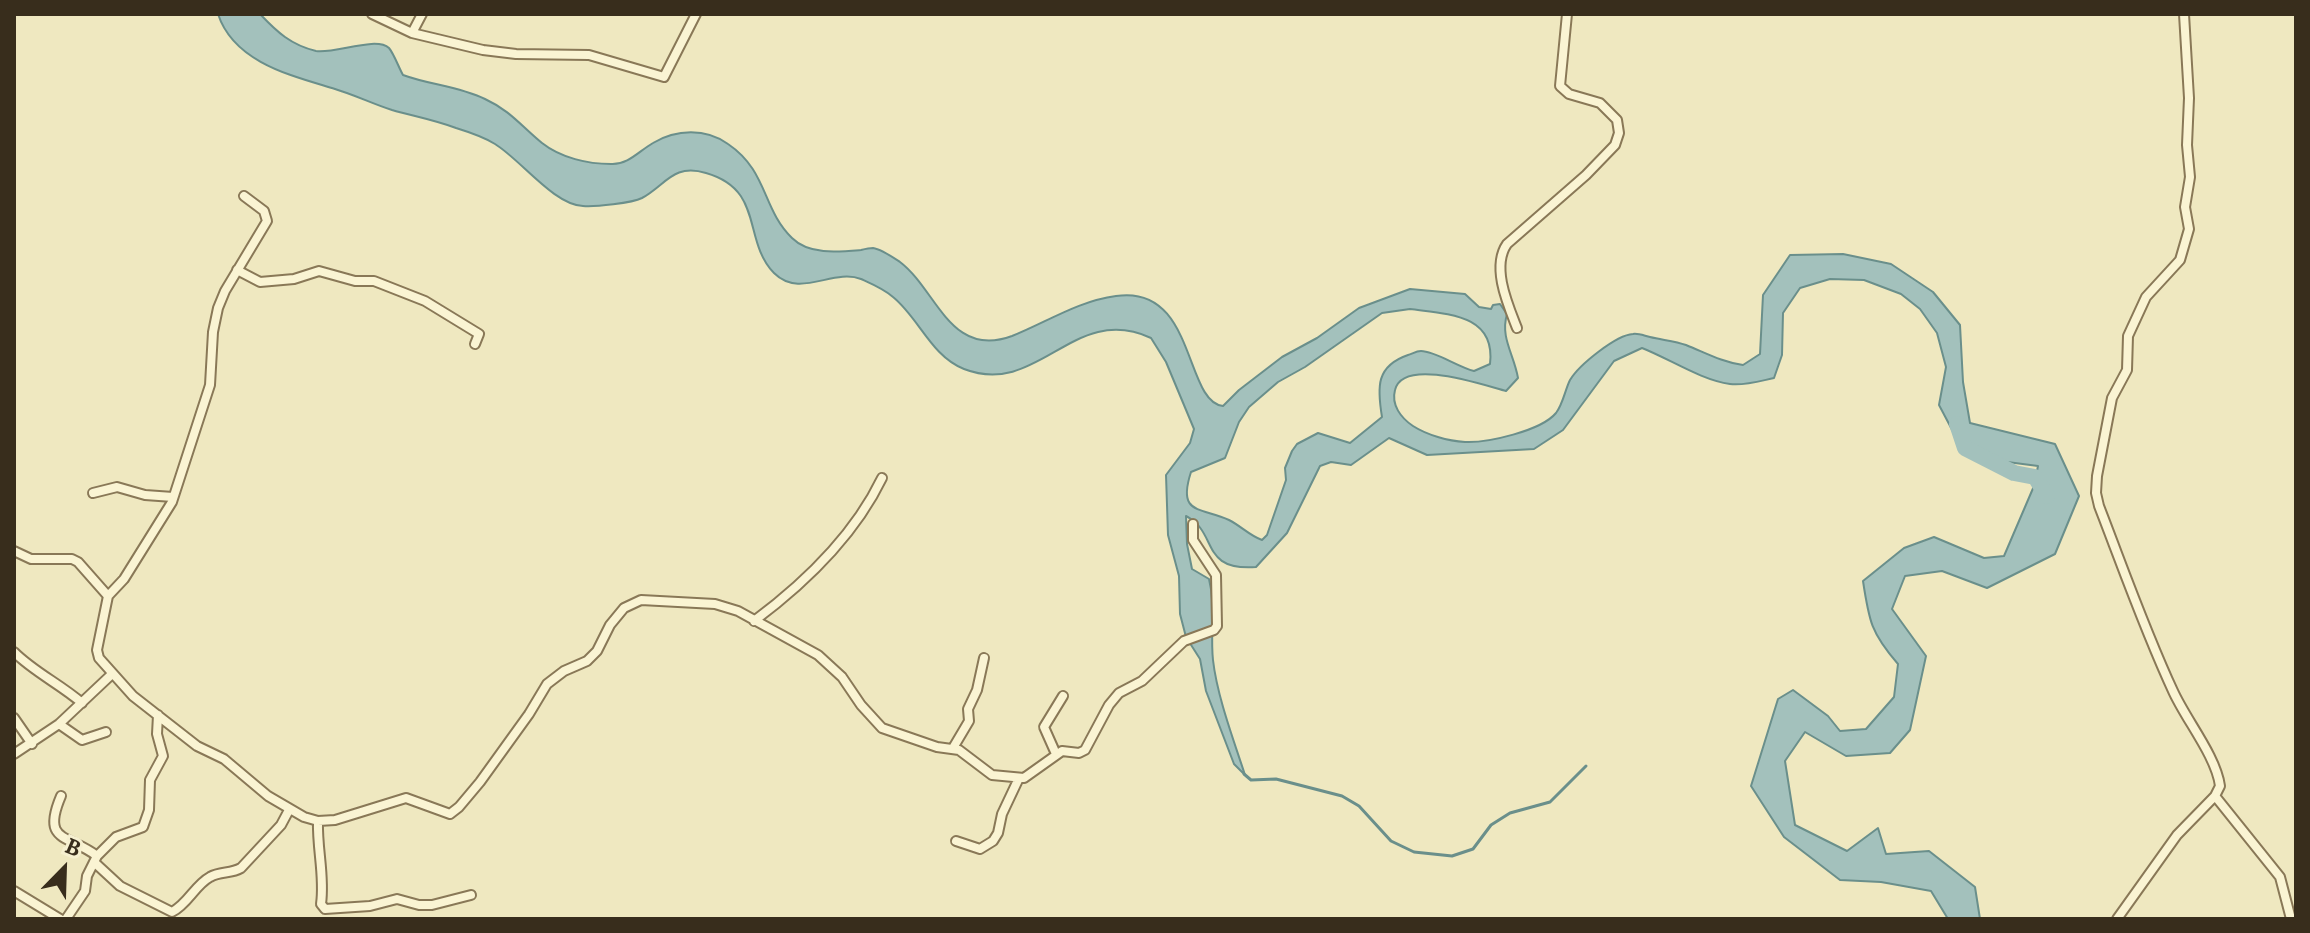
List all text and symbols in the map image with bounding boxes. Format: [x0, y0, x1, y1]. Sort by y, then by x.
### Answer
north arrow [24, 829, 104, 909]
text: B [61, 831, 86, 863]

